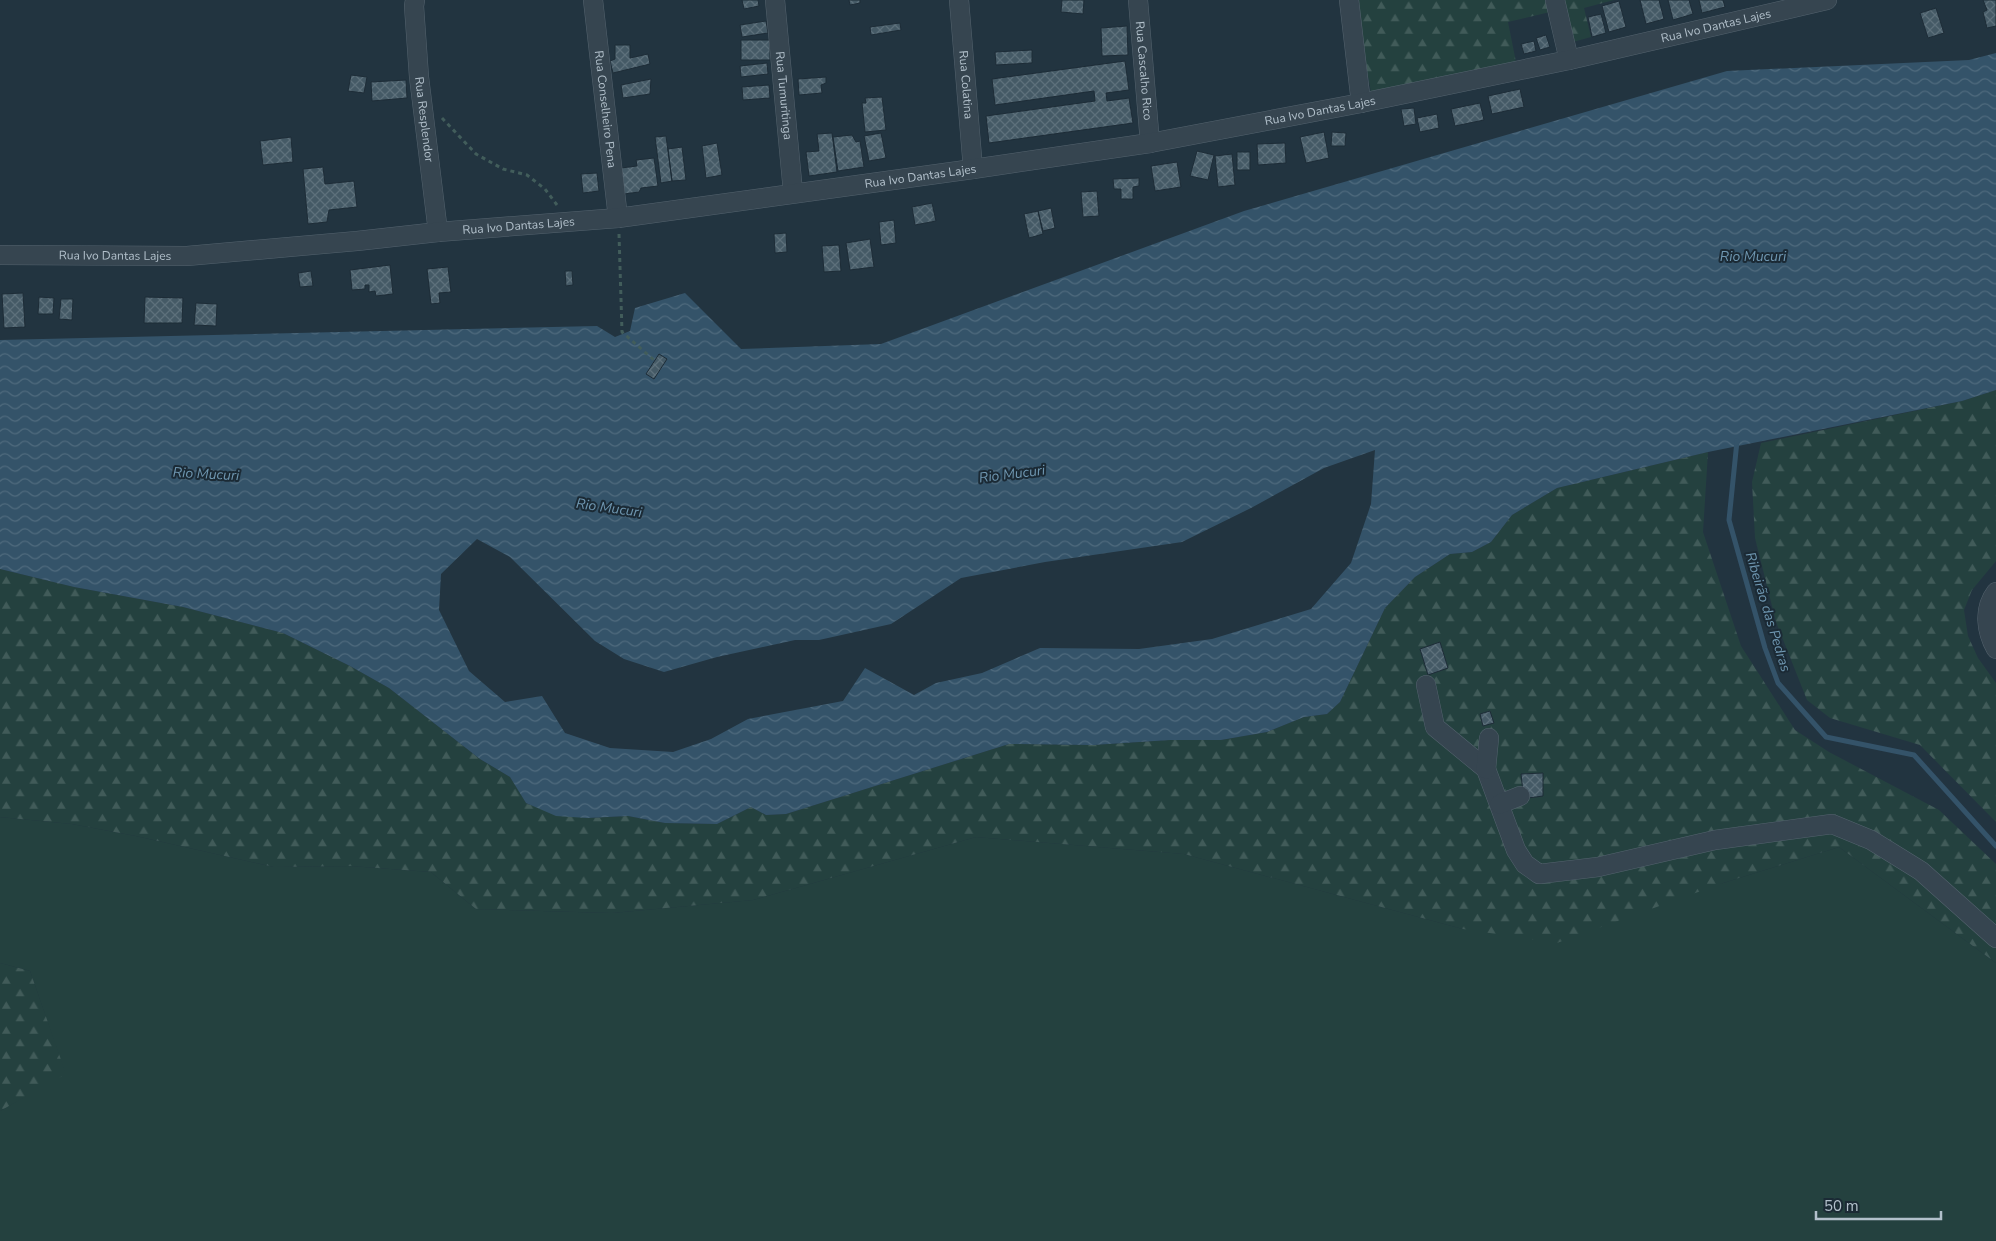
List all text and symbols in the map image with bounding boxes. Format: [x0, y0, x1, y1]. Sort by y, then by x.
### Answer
street label: Rua Ivo Dantas Lajes [1659, 5, 1773, 46]
street label: Rua Cascalho Rico [1132, 21, 1156, 121]
street label: Rua Conselheiro Pena [591, 50, 620, 169]
street label: Rua Colatina [955, 50, 977, 120]
street label: Rua Tumuritinga [772, 51, 796, 140]
street label: Rua Resplendor [411, 76, 437, 164]
street label: Rua Ivo Dantas Lajes [1263, 92, 1377, 129]
street label: Rua Ivo Dantas Lajes [864, 161, 978, 192]
street label: Rua Ivo Dantas Lajes [462, 213, 576, 238]
street label: Rua Ivo Dantas Lajes [59, 247, 172, 264]
water label: Rio Mucuri [1720, 247, 1787, 266]
water label: Rio Mucuri [978, 460, 1047, 487]
water label: Rio Mucuri [172, 463, 240, 485]
water label: Rio Mucuri [575, 494, 644, 522]
water label: Ribeirão das Pedras [1741, 550, 1795, 675]
scale bar [1816, 1188, 1941, 1220]
text: 50 m [1824, 1196, 1859, 1216]

